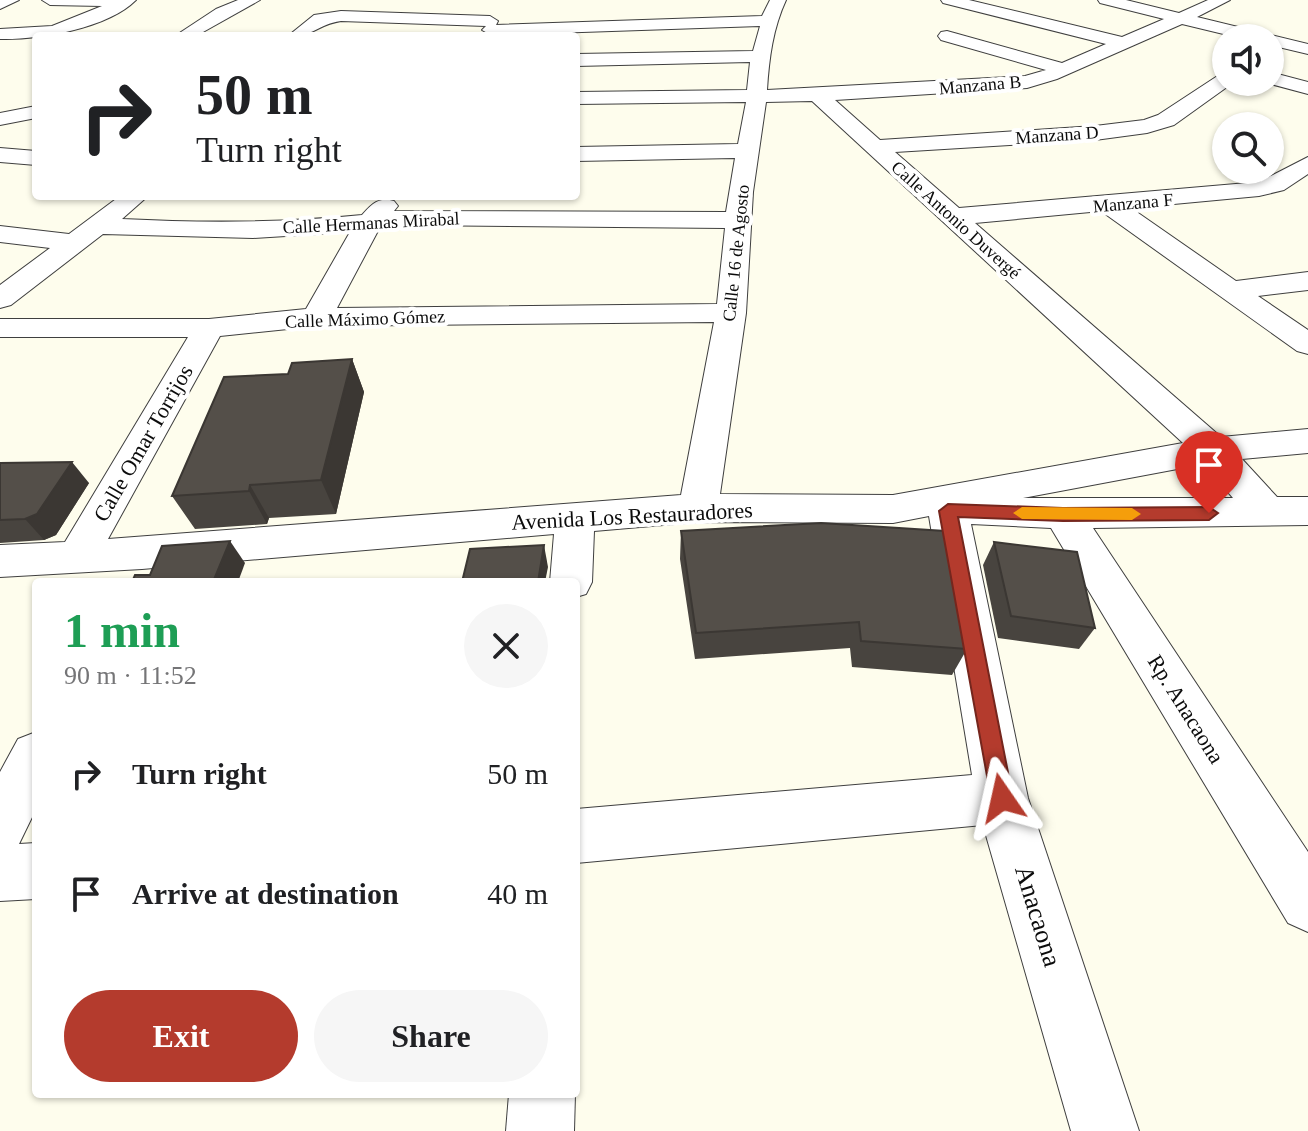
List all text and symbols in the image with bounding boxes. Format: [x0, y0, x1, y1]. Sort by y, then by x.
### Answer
map controls [1212, 24, 1284, 184]
button: sound [1212, 24, 1284, 96]
icon: right [64, 64, 168, 168]
text: 50 m [196, 64, 313, 126]
street label: Manzana B [938, 71, 1022, 99]
button: search [1212, 112, 1284, 184]
street label: Manzana D [1015, 122, 1099, 148]
text: Turn right [196, 130, 342, 170]
street label: Calle Antonio Duvergé [887, 157, 1025, 283]
street label: Calle 16 de Agosto [719, 184, 753, 322]
street label: Manzana F [1092, 190, 1174, 216]
street label: Calle Hermanas Mirabal [282, 208, 460, 238]
street label: Calle Máximo Gómez [285, 306, 445, 332]
street label: Calle Omar Torrijos [88, 360, 198, 526]
pin [1175, 431, 1243, 513]
icon: arrive [1187, 443, 1231, 487]
street label: Avenida Los Restauradores [511, 497, 753, 535]
text: 1 min [64, 604, 180, 657]
button: close [464, 604, 548, 688]
street label: Rp. Anacaona [1143, 650, 1229, 768]
text: 90 m · 11:52 [64, 661, 197, 690]
icon: right [64, 752, 108, 796]
position arrow [960, 756, 1044, 840]
text: Turn right [132, 757, 267, 790]
text: 50 m [487, 757, 548, 790]
street label: Anacaona [1009, 862, 1067, 970]
icon: arrive [64, 872, 108, 916]
text: Arrive at destination [132, 877, 399, 910]
text: 40 m [487, 877, 548, 910]
button: Exit [64, 990, 298, 1082]
button: Share [314, 990, 548, 1082]

